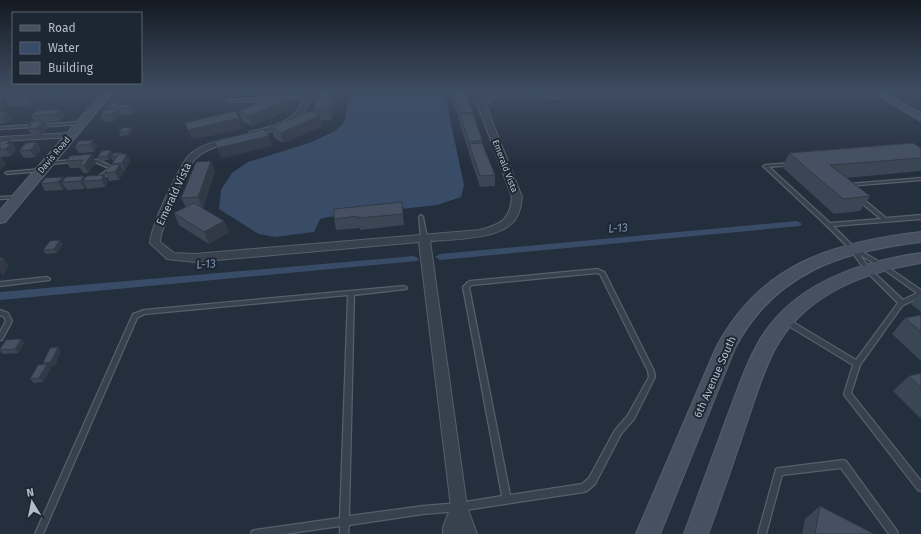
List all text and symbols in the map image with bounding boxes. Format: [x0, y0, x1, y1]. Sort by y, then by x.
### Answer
legend [12, 12, 142, 84]
text: Road [48, 21, 76, 35]
text: Water [48, 41, 80, 55]
text: Building [48, 61, 94, 75]
street label: Davis Road [36, 135, 72, 175]
street label: Emerald Vista [490, 138, 520, 194]
street label: Emerald Vista [154, 161, 194, 227]
water label: L-13 [608, 220, 628, 236]
water label: L-13 [196, 256, 216, 272]
street label: 6th Avenue South [691, 334, 739, 420]
north arrow [12, 482, 52, 522]
text: N [26, 486, 35, 500]

